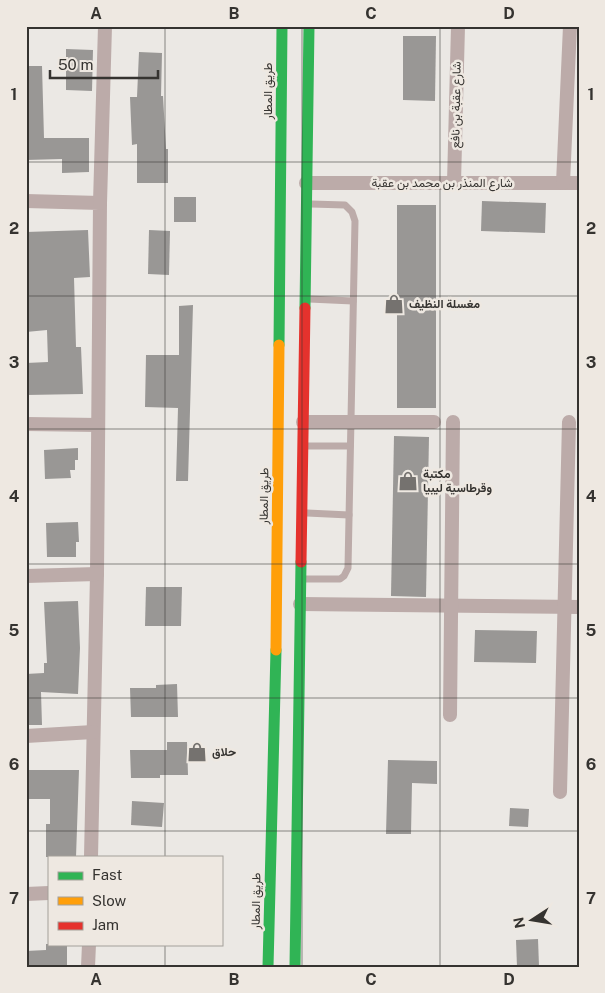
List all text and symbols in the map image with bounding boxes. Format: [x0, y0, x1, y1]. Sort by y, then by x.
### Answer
text: A [90, 4, 102, 23]
text: B [229, 4, 240, 23]
text: C [365, 4, 377, 23]
text: D [503, 4, 515, 23]
scale bar [50, 48, 158, 80]
text: 50 m [58, 56, 93, 73]
street label: شارع عقبة بن نافع [448, 61, 466, 149]
street label: طريق المطار [261, 62, 276, 120]
text: 1 [11, 85, 17, 104]
text: 1 [588, 85, 594, 104]
street label: شارع المنذر بن محمد بن عقبة [371, 176, 513, 192]
text: 2 [9, 219, 19, 238]
text: 2 [586, 219, 596, 238]
shop icon: مغسلة النظيف [383, 293, 405, 315]
place label: مغسلة النظيف [409, 297, 480, 311]
text: 3 [9, 353, 19, 372]
text: 3 [586, 353, 596, 372]
street label: طريق المطار [256, 467, 272, 526]
place label: مكتبة وقرطاسية ليبيا [423, 467, 492, 496]
shop icon: مكتبة وقرطاسية ليبيا [397, 470, 419, 492]
text: 4 [9, 487, 20, 506]
text: 4 [586, 487, 597, 506]
text: 5 [9, 621, 20, 640]
text: 5 [586, 621, 597, 640]
shop icon: حلاق [186, 741, 208, 763]
place label: حلاق [212, 745, 236, 759]
text: 6 [9, 755, 19, 774]
text: 6 [586, 755, 596, 774]
legend [48, 856, 222, 946]
text: Fast [92, 866, 122, 883]
street label: طريق المطار [248, 872, 264, 931]
text: 7 [9, 889, 19, 908]
text: 7 [586, 889, 596, 908]
text: Slow [92, 892, 127, 909]
north arrow [508, 896, 558, 946]
text: Jam [92, 916, 119, 933]
text: N [510, 916, 528, 930]
text: A [90, 970, 102, 989]
text: B [229, 970, 240, 989]
text: C [365, 970, 377, 989]
text: D [503, 970, 515, 989]

